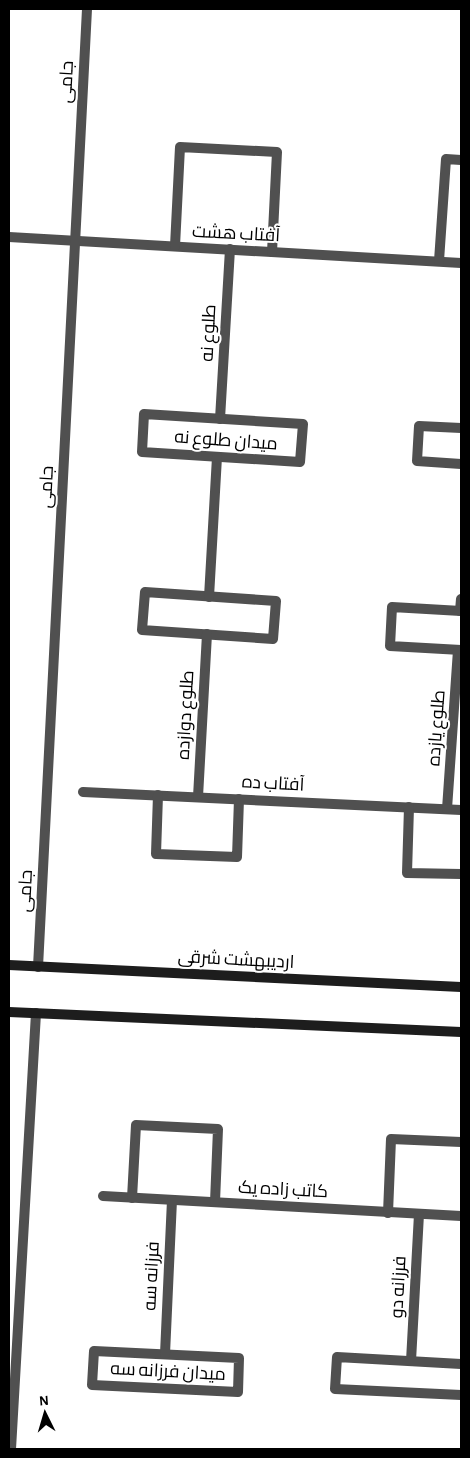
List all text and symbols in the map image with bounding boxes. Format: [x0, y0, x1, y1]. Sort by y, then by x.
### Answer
street label: جامی [57, 60, 78, 104]
street label: آفتاب هشت [192, 221, 281, 245]
street label: طلوع نه [199, 304, 221, 362]
street label: میدان طلوع نه [174, 428, 278, 456]
street label: جامی [37, 465, 58, 509]
street label: طلوع دوازده [175, 670, 199, 760]
street label: طلوع یازده [425, 689, 451, 767]
street label: آفتاب ده [241, 771, 305, 795]
street label: جامی [16, 869, 37, 913]
street label: اردیبهشت شرقی [177, 947, 295, 973]
street label: کاتب زاده یک [237, 1179, 329, 1202]
street label: فرزانه سه [141, 1241, 164, 1311]
street label: فرزانه دو [388, 1255, 411, 1319]
street label: میدان فرزانه سه [110, 1360, 226, 1385]
north arrow [20, 1388, 70, 1438]
text: N [38, 1394, 49, 1408]

